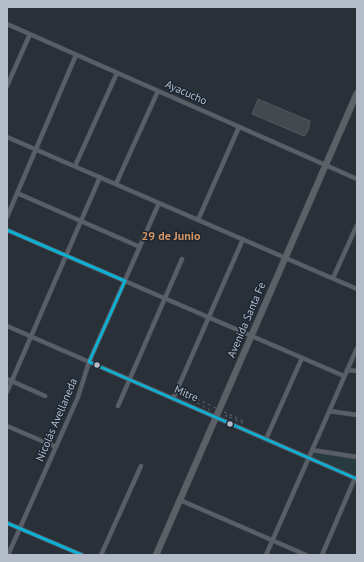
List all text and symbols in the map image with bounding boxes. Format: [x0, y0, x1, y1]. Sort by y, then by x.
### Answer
street label: Ayacucho [163, 78, 209, 108]
district label: 29 de Junio [142, 230, 200, 244]
street label: Avenida Santa Fe [225, 280, 269, 360]
unlabelled marker [92, 360, 102, 370]
street label: Nicolás Avellaneda [34, 377, 80, 463]
street label: Mitre [172, 383, 200, 405]
unlabelled marker [225, 419, 235, 429]

